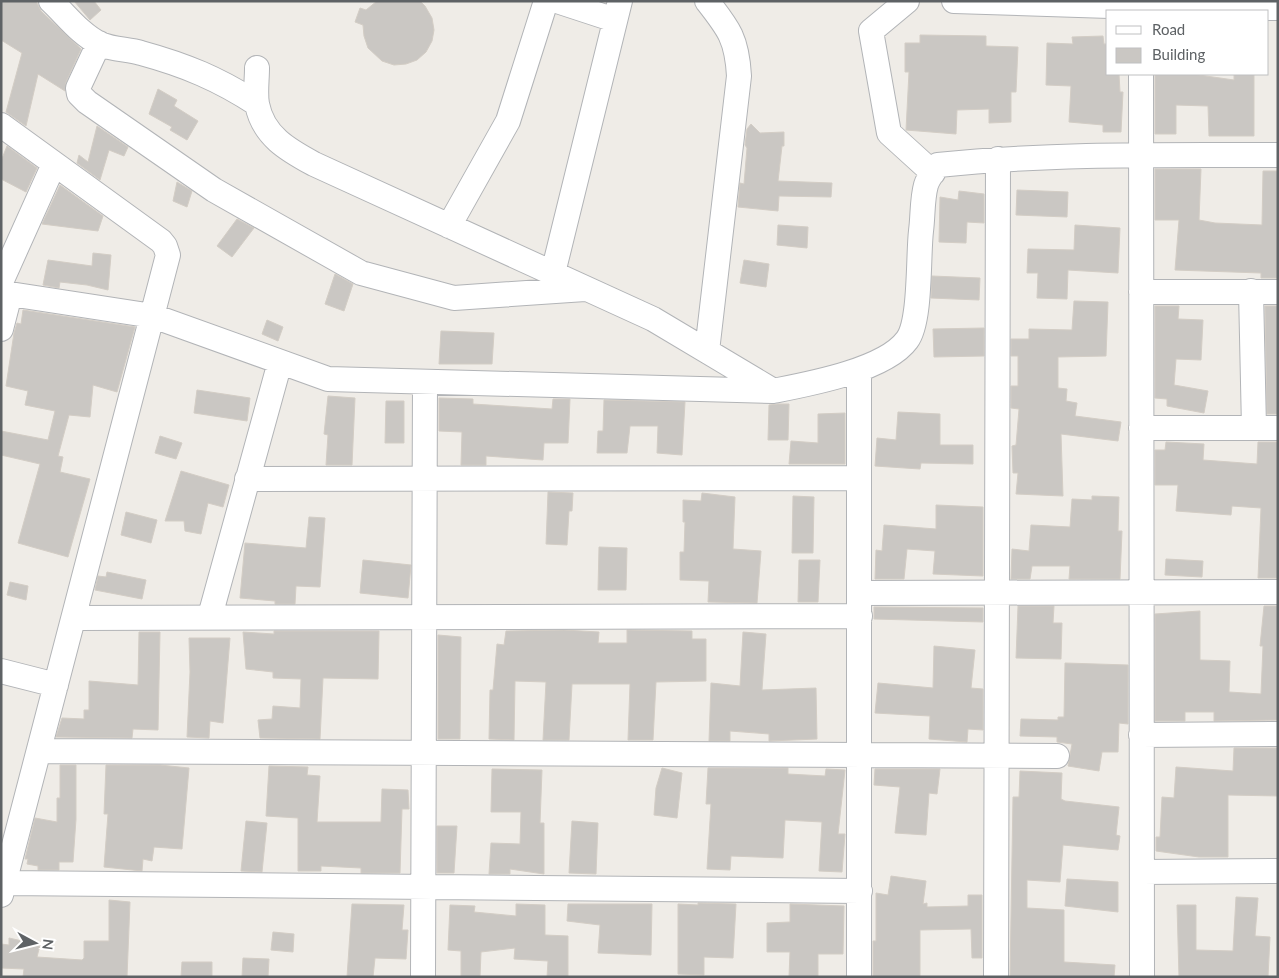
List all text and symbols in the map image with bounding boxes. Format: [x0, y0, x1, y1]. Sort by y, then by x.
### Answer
legend [1106, 10, 1269, 75]
text: Road [1152, 20, 1185, 38]
text: Building [1152, 45, 1205, 63]
north arrow [10, 918, 60, 968]
text: N [39, 938, 57, 951]

